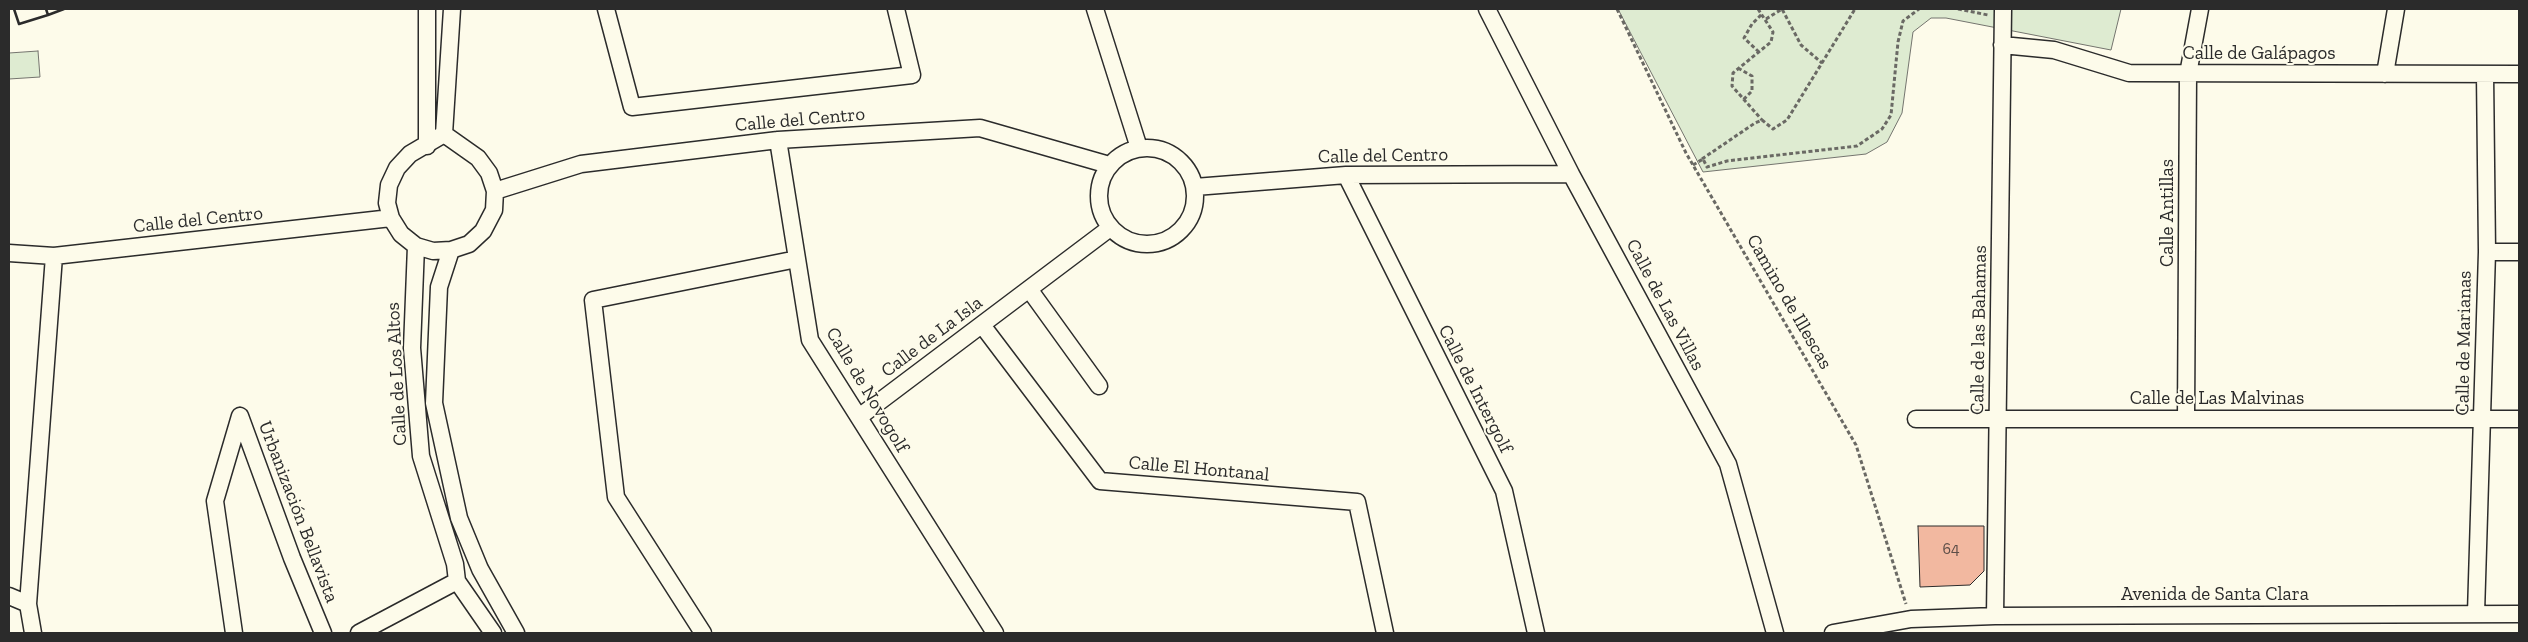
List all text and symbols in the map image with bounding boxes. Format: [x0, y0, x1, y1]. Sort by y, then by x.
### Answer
street label: Calle de Galápagos [2182, 43, 2336, 65]
street label: Calle del Centro [734, 103, 866, 137]
street label: Calle del Centro [1318, 143, 1448, 169]
street label: Calle Antillas [2157, 159, 2179, 267]
street label: Calle del Centro [132, 202, 264, 238]
street label: Camino de Illescas [1741, 231, 1837, 373]
street label: Calle de Las Villas [1621, 235, 1709, 375]
street label: Calle de las Bahamas [1966, 245, 1992, 415]
street label: Calle de Marianas [2451, 270, 2477, 416]
street label: Calle de La Isla [877, 292, 987, 382]
street label: Calle de Los Altos [382, 302, 412, 446]
street label: Calle de Intergolf [1433, 321, 1517, 457]
street label: Calle de Novogolf [821, 323, 913, 457]
street label: Calle de Las Malvinas [2130, 388, 2304, 410]
street label: Urbanización Bellavista [253, 418, 343, 606]
street label: Calle El Hontanal [1128, 451, 1270, 487]
house number: 64 [1942, 539, 1960, 559]
street label: Avenida de Santa Clara [2121, 584, 2309, 606]

